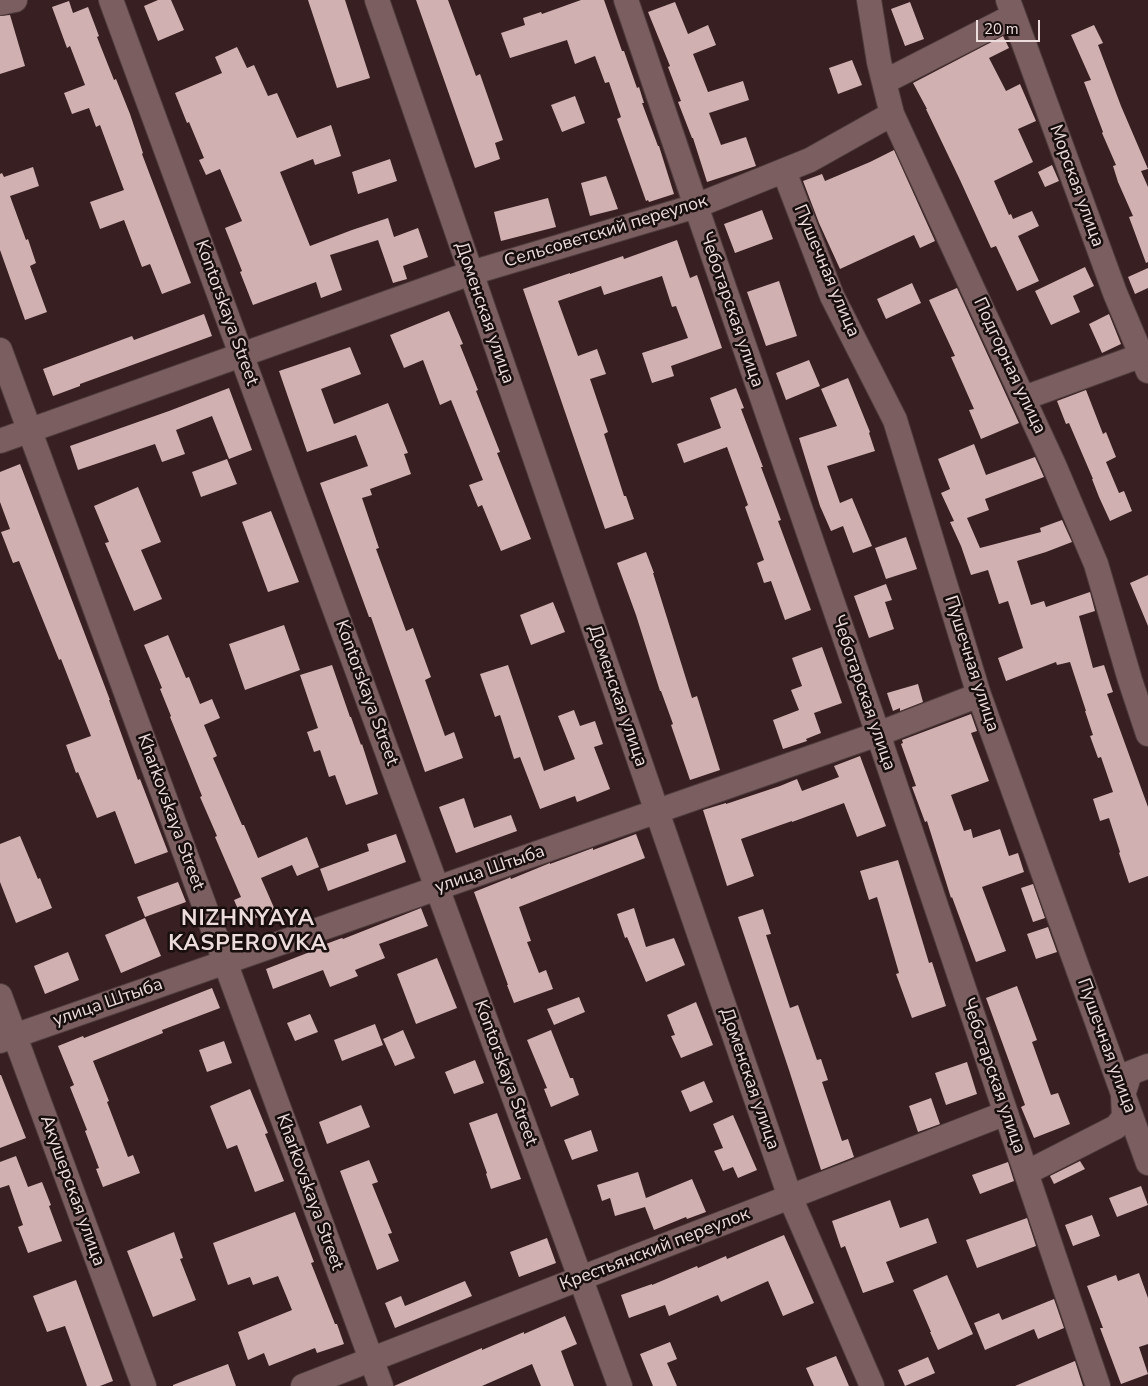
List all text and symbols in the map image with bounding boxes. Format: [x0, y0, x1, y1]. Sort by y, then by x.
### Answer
scale bar [978, 10, 1042, 42]
text: 20 m [984, 19, 1019, 39]
street label: Морская улица [1044, 122, 1108, 250]
street label: Сельсоветский переулок [502, 191, 710, 273]
street label: Пушечная улица [788, 201, 864, 341]
street label: Чеботарская улица [694, 229, 768, 391]
street label: Kontorskaya Street [190, 237, 262, 389]
street label: Доменская улица [450, 239, 518, 387]
street label: Подгорная улица [968, 294, 1050, 438]
street label: Пушечная улица [939, 593, 1003, 735]
street label: Чеботарская улица [826, 612, 900, 774]
street label: Kontorskaya Street [330, 617, 402, 769]
street label: Доменская улица [583, 622, 651, 770]
street label: Kharkovskaya Street [132, 731, 208, 893]
street label: улица Штыба [432, 841, 548, 899]
district label: NIZHNYAYA KASPEROVKA [167, 907, 329, 958]
street label: улица Штыба [50, 974, 166, 1032]
street label: Пушечная улица [1072, 976, 1140, 1116]
street label: Чеботарская улица [956, 995, 1030, 1157]
street label: Kontorskaya Street [469, 997, 541, 1149]
street label: Доменская улица [715, 1005, 783, 1153]
street label: Kharkovskaya Street [271, 1111, 347, 1273]
street label: Акушерская улица [35, 1113, 109, 1269]
street label: Крестьянский переулок [557, 1204, 753, 1296]

